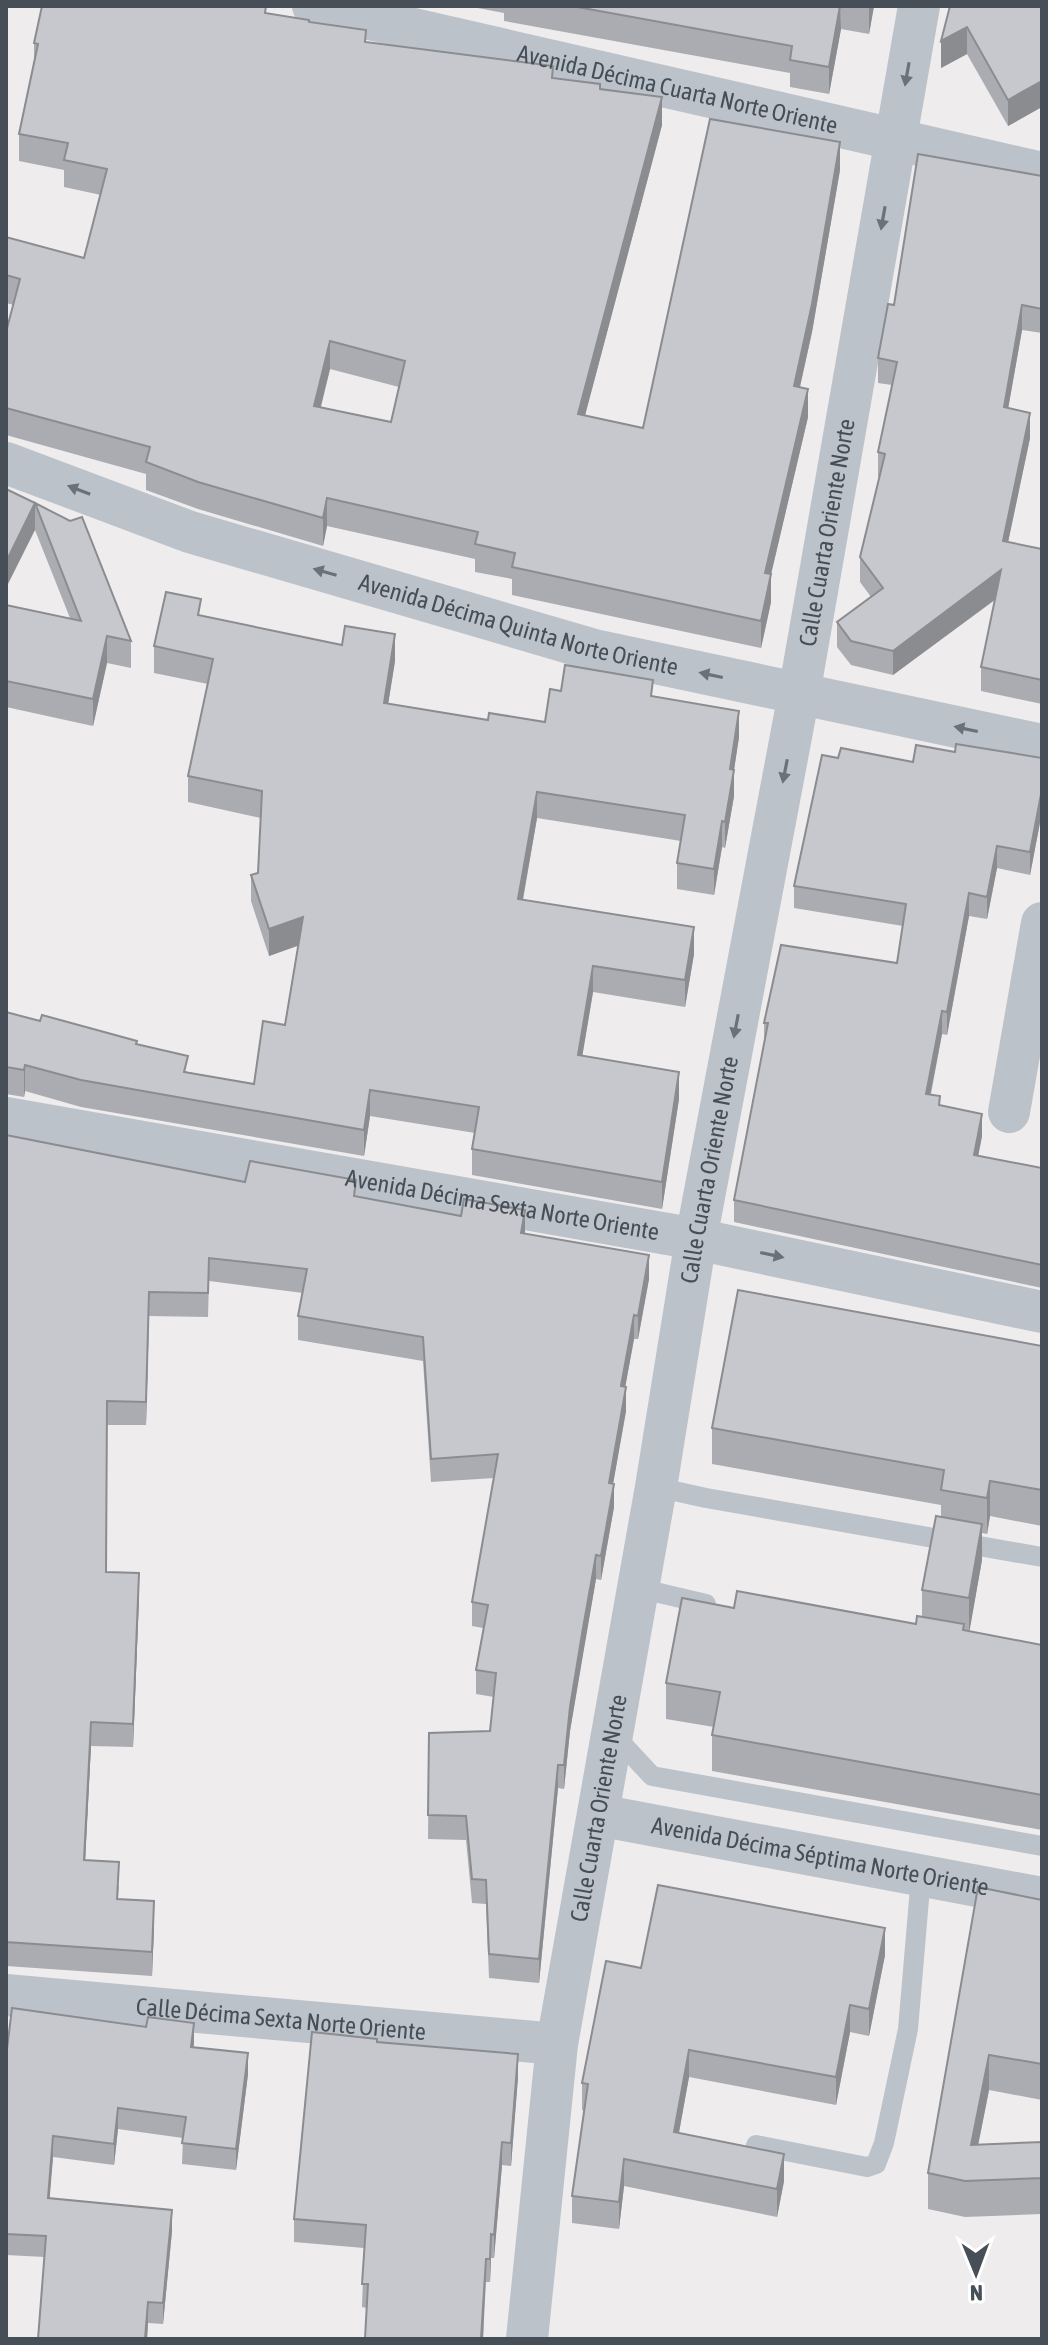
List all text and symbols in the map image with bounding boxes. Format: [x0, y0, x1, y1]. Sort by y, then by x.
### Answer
street label: Avenida Décima Cuarta Norte Oriente [515, 39, 840, 139]
one-way arrow [901, 61, 913, 86]
one-way arrow [876, 206, 888, 231]
street label: Calle Cuarta Oriente Norte [794, 417, 860, 648]
one-way arrow [66, 483, 90, 496]
one-way arrow [313, 565, 337, 578]
street label: Avenida Décima Quinta Norte Oriente [356, 568, 681, 680]
one-way arrow [699, 668, 724, 681]
one-way arrow [953, 722, 978, 735]
one-way arrow [778, 758, 790, 783]
one-way arrow [730, 1014, 742, 1039]
street label: Calle Cuarta Oriente Norte [675, 1054, 743, 1285]
street label: Avenida Décima Sexta Norte Oriente [344, 1164, 661, 1245]
one-way arrow [760, 1249, 785, 1262]
street label: Calle Cuarta Oriente Norte [565, 1692, 632, 1924]
street label: Avenida Décima Séptima Norte Oriente [650, 1811, 991, 1901]
street label: Calle Décima Sexta Norte Oriente [135, 1993, 427, 2045]
north arrow [936, 2233, 1016, 2313]
text: N [970, 2280, 983, 2306]

